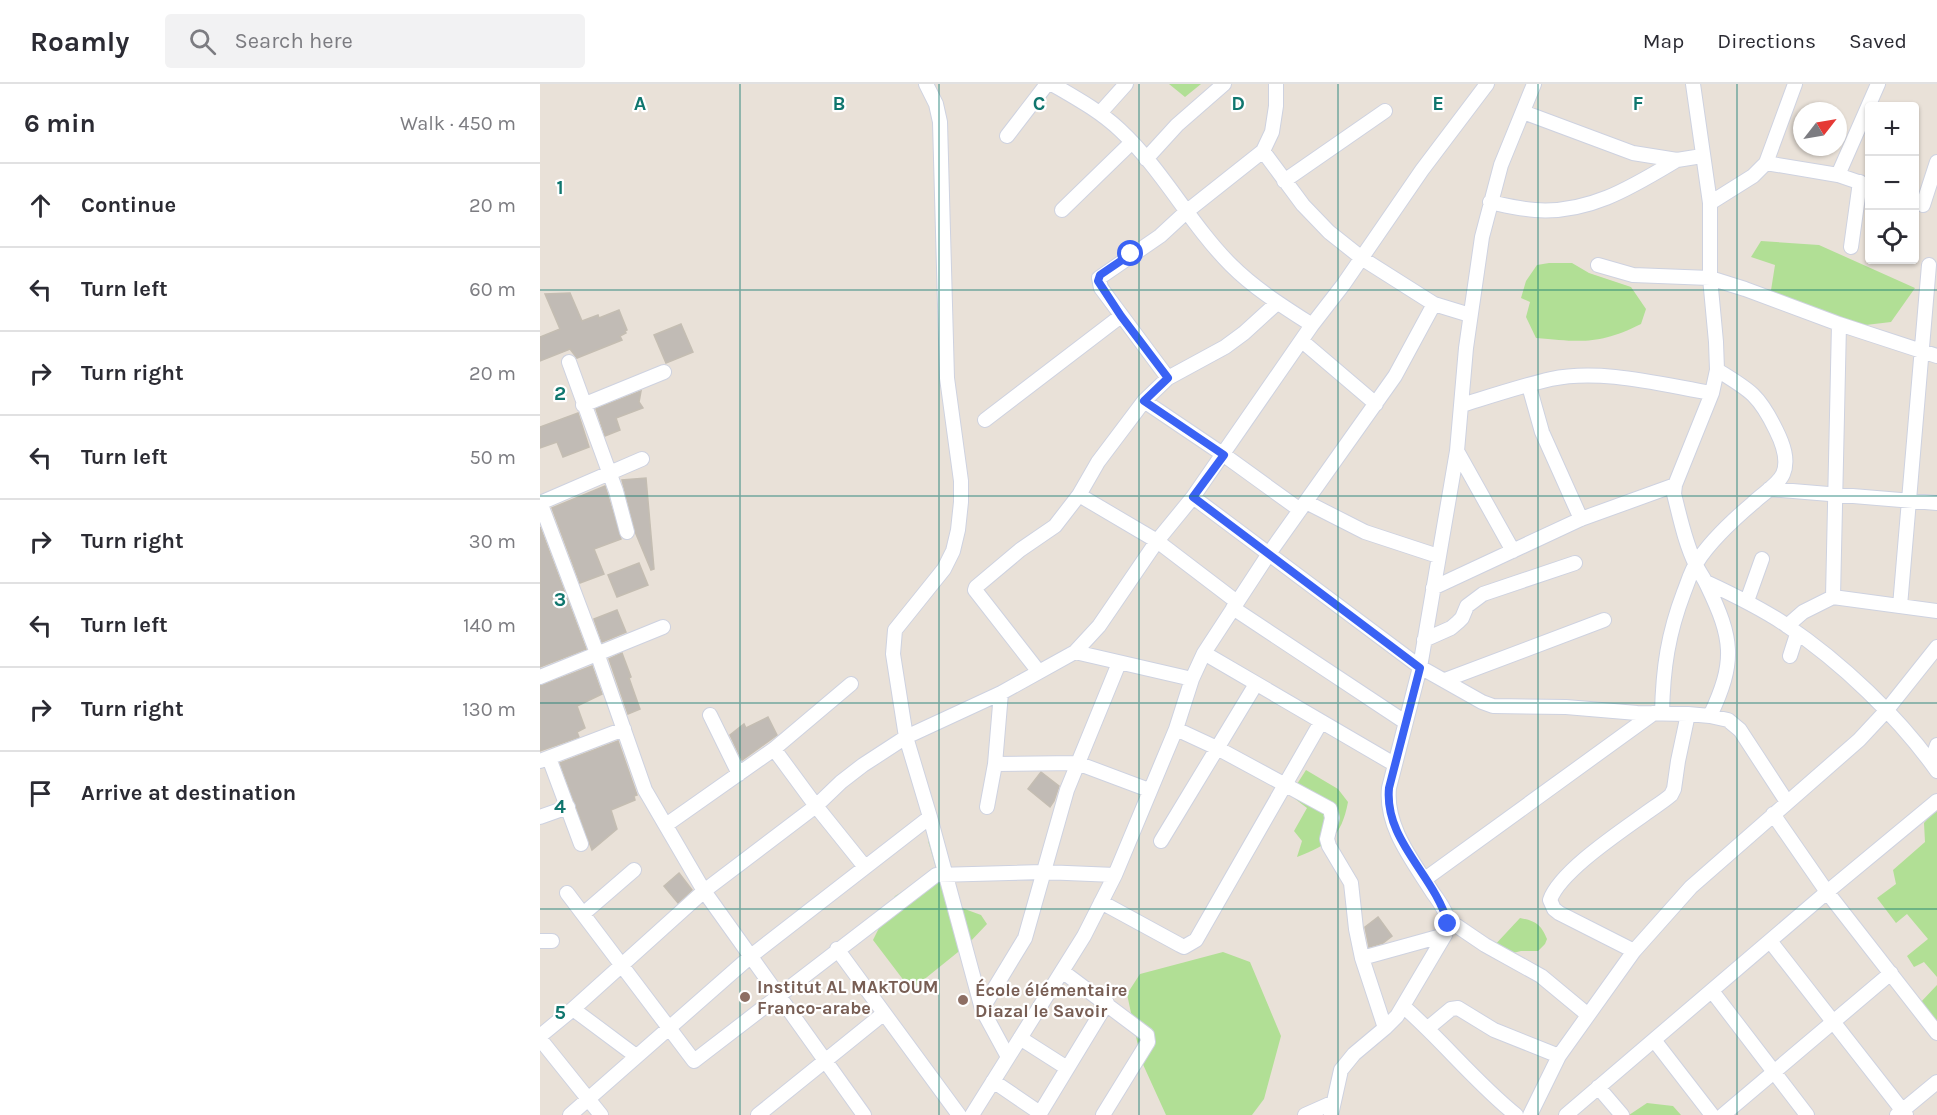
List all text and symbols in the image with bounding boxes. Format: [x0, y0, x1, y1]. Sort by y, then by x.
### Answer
search box [165, 14, 585, 68]
text: Roamly [30, 25, 129, 58]
icon: search [186, 25, 219, 58]
text: Search here [234, 28, 353, 54]
text: Map [1643, 29, 1684, 53]
text: Directions [1717, 29, 1816, 53]
text: Saved [1849, 29, 1907, 53]
text: A [634, 92, 647, 115]
text: B [833, 92, 845, 115]
text: C [1033, 92, 1045, 115]
text: D [1231, 92, 1245, 115]
text: E [1432, 92, 1444, 115]
text: F [1633, 92, 1644, 115]
north arrow [1793, 102, 1847, 156]
map controls [1865, 102, 1919, 264]
button: + [1865, 102, 1919, 156]
text: 6 min [24, 108, 96, 139]
text: Walk · 450 m [400, 112, 516, 135]
button: − [1865, 156, 1919, 210]
text: 1 [556, 176, 564, 199]
icon: ahead [24, 189, 57, 222]
text: Continue [81, 192, 176, 218]
text: 20 m [469, 194, 516, 217]
button: locate [1865, 210, 1919, 264]
route start [1117, 240, 1143, 266]
icon: left [24, 273, 57, 306]
text: Turn left [81, 276, 168, 302]
text: 60 m [469, 278, 516, 301]
icon: right [24, 357, 57, 390]
text: Turn right [81, 360, 184, 386]
text: 20 m [469, 362, 516, 385]
text: 2 [554, 382, 566, 405]
icon: left [24, 441, 57, 474]
text: Turn left [81, 444, 168, 470]
text: 50 m [469, 446, 516, 469]
icon: right [24, 525, 57, 558]
text: Turn right [81, 528, 184, 554]
text: 30 m [469, 530, 516, 553]
text: 3 [554, 588, 566, 611]
icon: left [24, 609, 57, 642]
text: Turn left [81, 612, 168, 638]
text: 140 m [463, 614, 516, 637]
icon: right [24, 693, 57, 726]
text: Turn right [81, 696, 184, 722]
text: 130 m [462, 698, 516, 721]
icon: arrive [24, 777, 57, 810]
text: Arrive at destination [81, 780, 296, 806]
text: 4 [554, 795, 566, 818]
route end [1434, 910, 1460, 936]
place label: Institut AL MAkTOUM Franco-arabe [757, 976, 939, 1019]
place label: École élémentaire Diazal le Savoir [975, 978, 1127, 1022]
marker: Institut AL MAkTOUM Franco-arabe [738, 990, 752, 1004]
marker: École élémentaire Diazal le Savoir [956, 993, 970, 1007]
text: 5 [554, 1001, 566, 1024]

